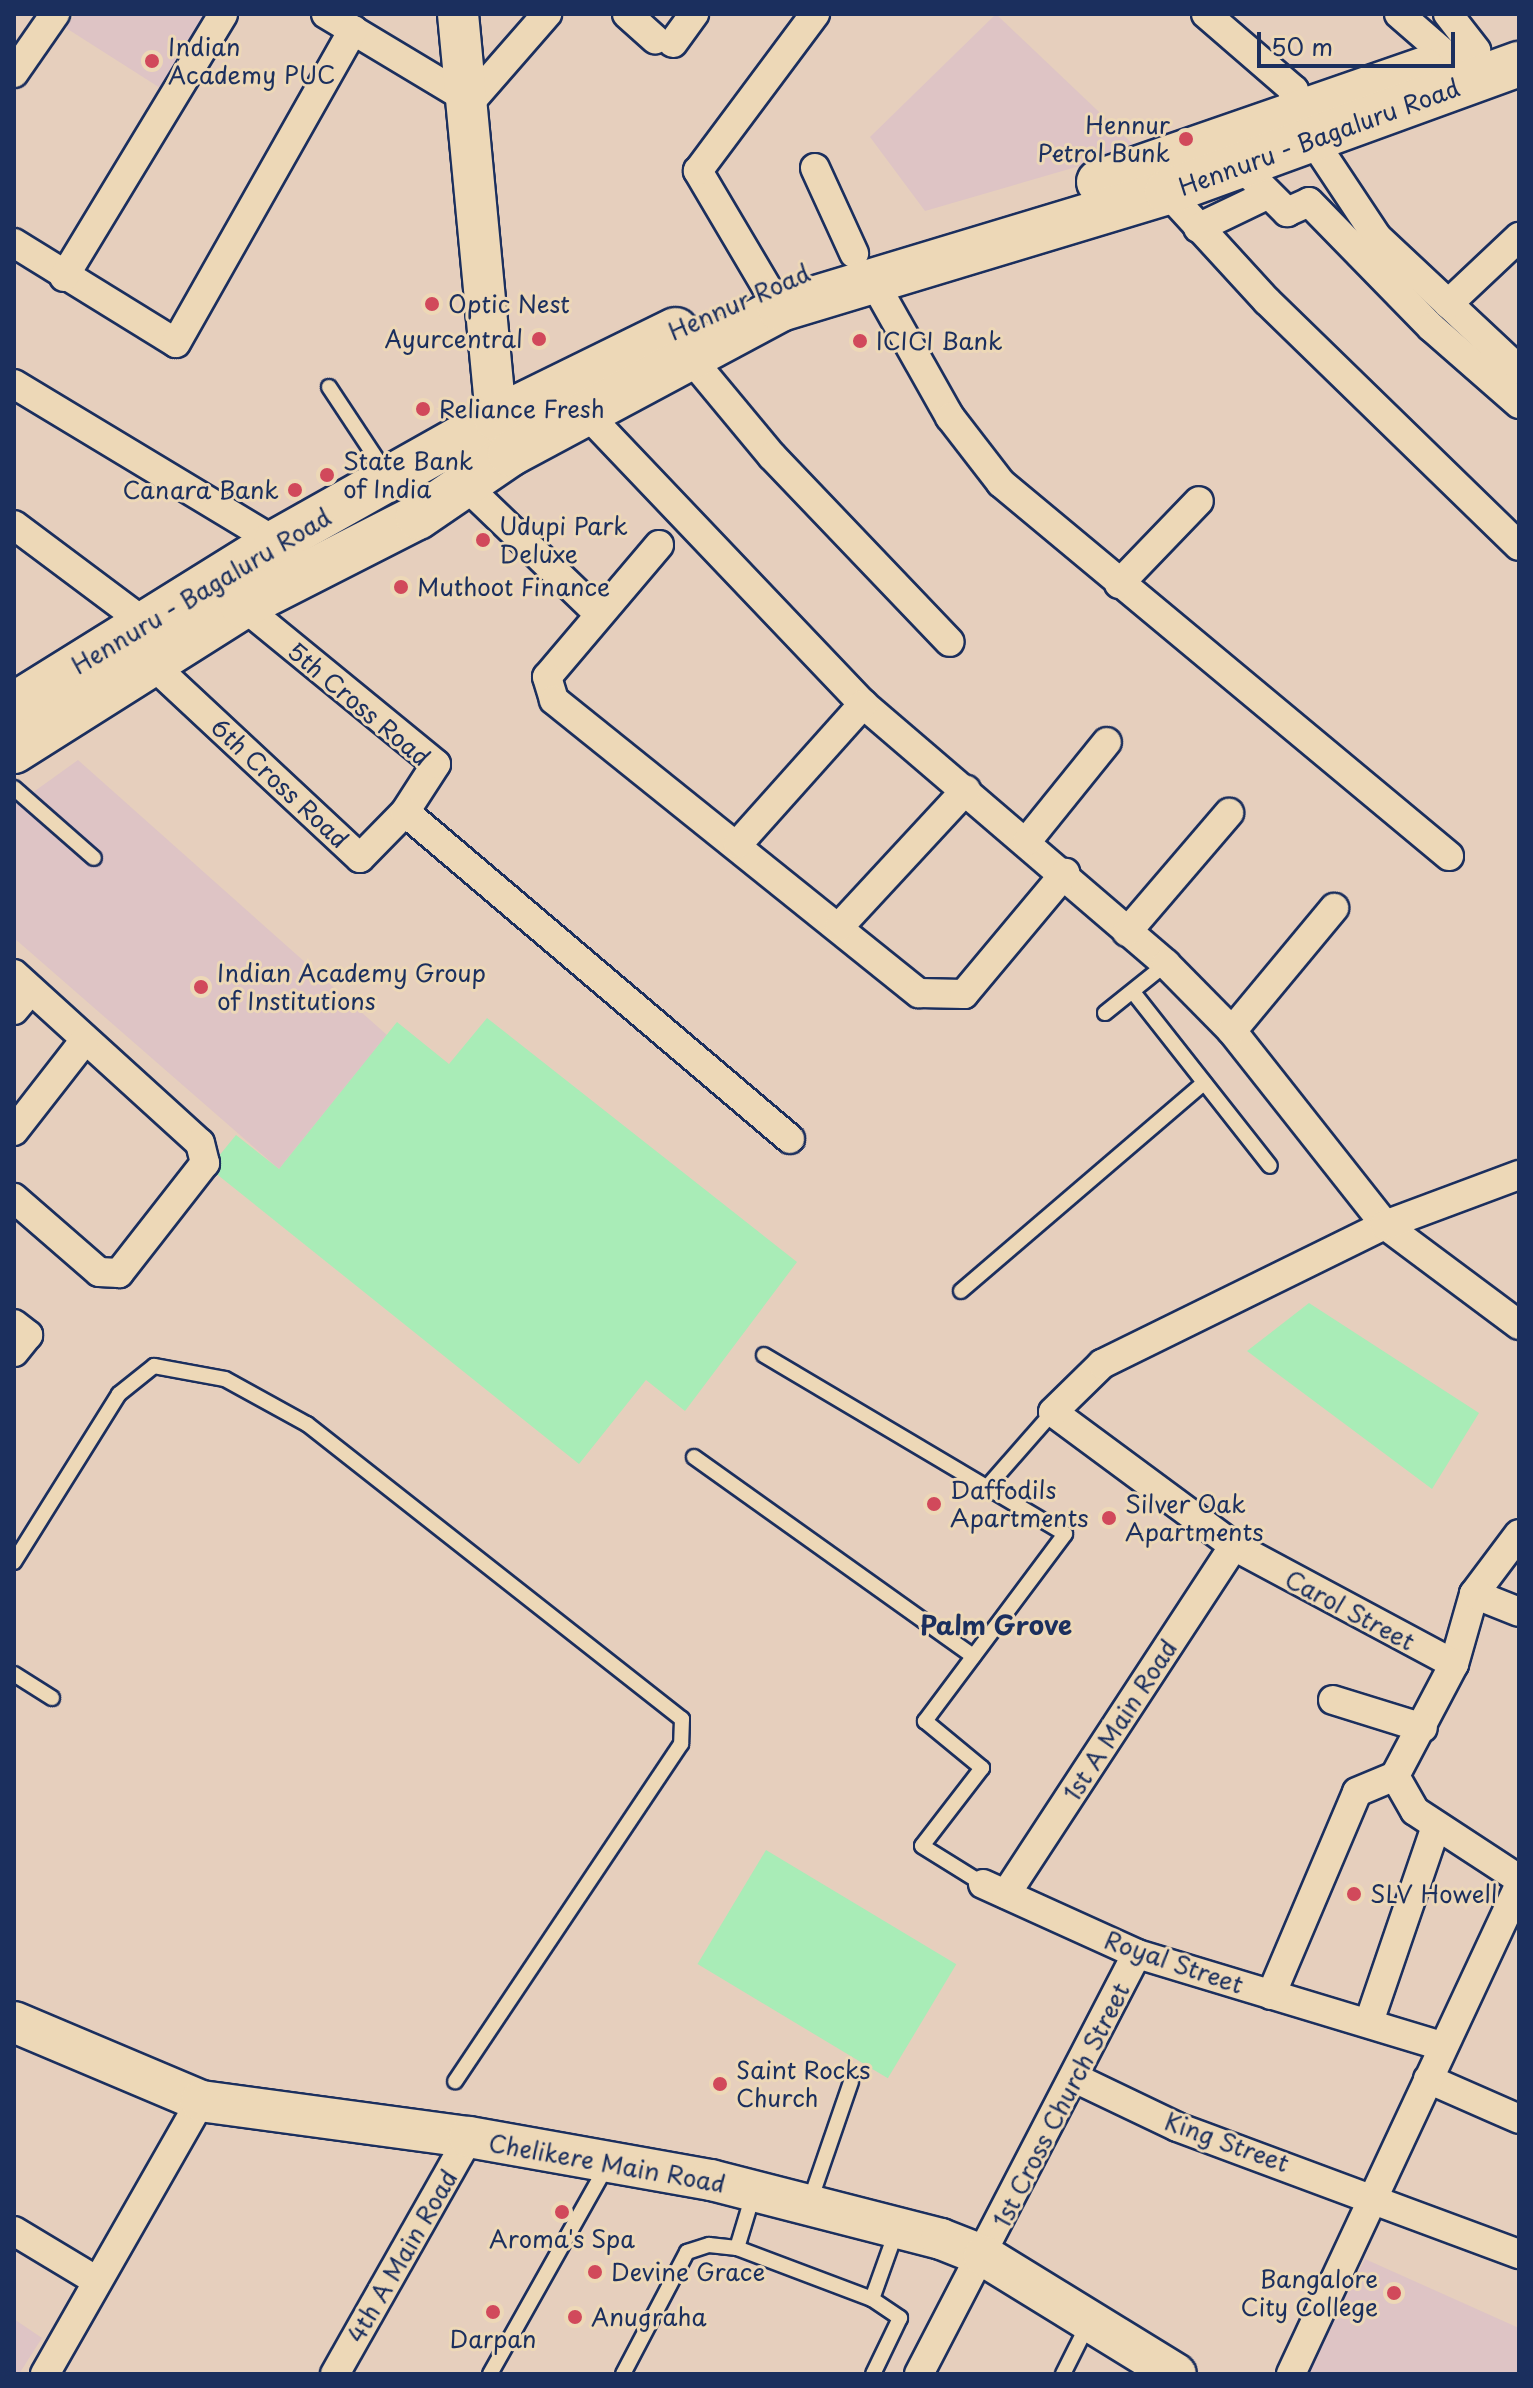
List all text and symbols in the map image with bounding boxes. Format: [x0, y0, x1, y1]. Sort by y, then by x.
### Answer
scale bar [1261, 16, 1459, 66]
text: 50 m [1271, 28, 1333, 64]
place label: Indian Academy PUC [168, 33, 336, 89]
marker: Indian Academy PUC [143, 52, 161, 70]
street label: Hennuru - Bagaluru Road [1174, 72, 1464, 202]
place label: Hennur Petrol Bunk [1037, 111, 1170, 167]
marker: Hennur Petrol Bunk [1177, 130, 1195, 148]
street label: Hennur Road [664, 258, 814, 346]
place label: Optic Nest [448, 290, 569, 318]
marker: Optic Nest [423, 295, 441, 313]
place label: Ayurcentral [384, 325, 523, 353]
place label: ICICI Bank [876, 327, 1001, 355]
marker: Ayurcentral [530, 330, 548, 348]
marker: ICICI Bank [851, 332, 869, 350]
place label: Reliance Fresh [439, 395, 604, 423]
marker: Reliance Fresh [414, 400, 432, 418]
place label: State Bank of India [343, 447, 473, 503]
marker: State Bank of India [318, 466, 336, 484]
place label: Canara Bank [123, 476, 279, 504]
marker: Canara Bank [286, 481, 304, 499]
street label: Hennuru - Bagaluru Road [66, 502, 336, 680]
place label: Udupi Park Deluxe [499, 512, 627, 568]
marker: Udupi Park Deluxe [474, 531, 492, 549]
place label: Muthoot Finance [417, 573, 610, 601]
marker: Muthoot Finance [392, 578, 410, 596]
street label: 5th Cross Road [282, 636, 436, 772]
street label: 6th Cross Road [205, 712, 355, 854]
place label: Indian Academy Group of Institutions [217, 959, 485, 1015]
marker: Indian Academy Group of Institutions [192, 978, 210, 996]
place label: Daffodils Apartments [950, 1476, 1089, 1532]
place label: Silver Oak Apartments [1125, 1490, 1264, 1546]
marker: Daffodils Apartments [925, 1495, 943, 1513]
marker: Silver Oak Apartments [1100, 1509, 1118, 1527]
street label: Carol Street [1280, 1564, 1420, 1656]
district label: Palm Grove [920, 1609, 1072, 1641]
street label: 1st A Main Road [1056, 1632, 1184, 1808]
place label: SLV Howell [1370, 1880, 1499, 1908]
marker: SLV Howell [1345, 1885, 1363, 1903]
street label: Royal Street [1101, 1925, 1247, 1999]
street label: 1st Cross Church Street [986, 1977, 1136, 2233]
place label: Saint Rocks Church [736, 2056, 871, 2112]
marker: Saint Rocks Church [711, 2075, 729, 2093]
street label: King Street [1161, 2106, 1293, 2178]
street label: Chelikere Main Road [487, 2128, 727, 2198]
street label: 4th A Main Road [340, 2163, 464, 2349]
marker: Aroma's Spa [553, 2203, 571, 2221]
place label: Aroma's Spa [489, 2225, 635, 2253]
place label: Devine Grace [611, 2258, 766, 2286]
marker: Devine Grace [586, 2263, 604, 2281]
place label: Bangalore City College [1239, 2265, 1378, 2321]
marker: Bangalore City College [1385, 2284, 1403, 2302]
marker: Darpan [484, 2303, 502, 2321]
place label: Anugraha [591, 2303, 707, 2331]
marker: Anugraha [566, 2308, 584, 2326]
place label: Darpan [450, 2325, 536, 2353]

